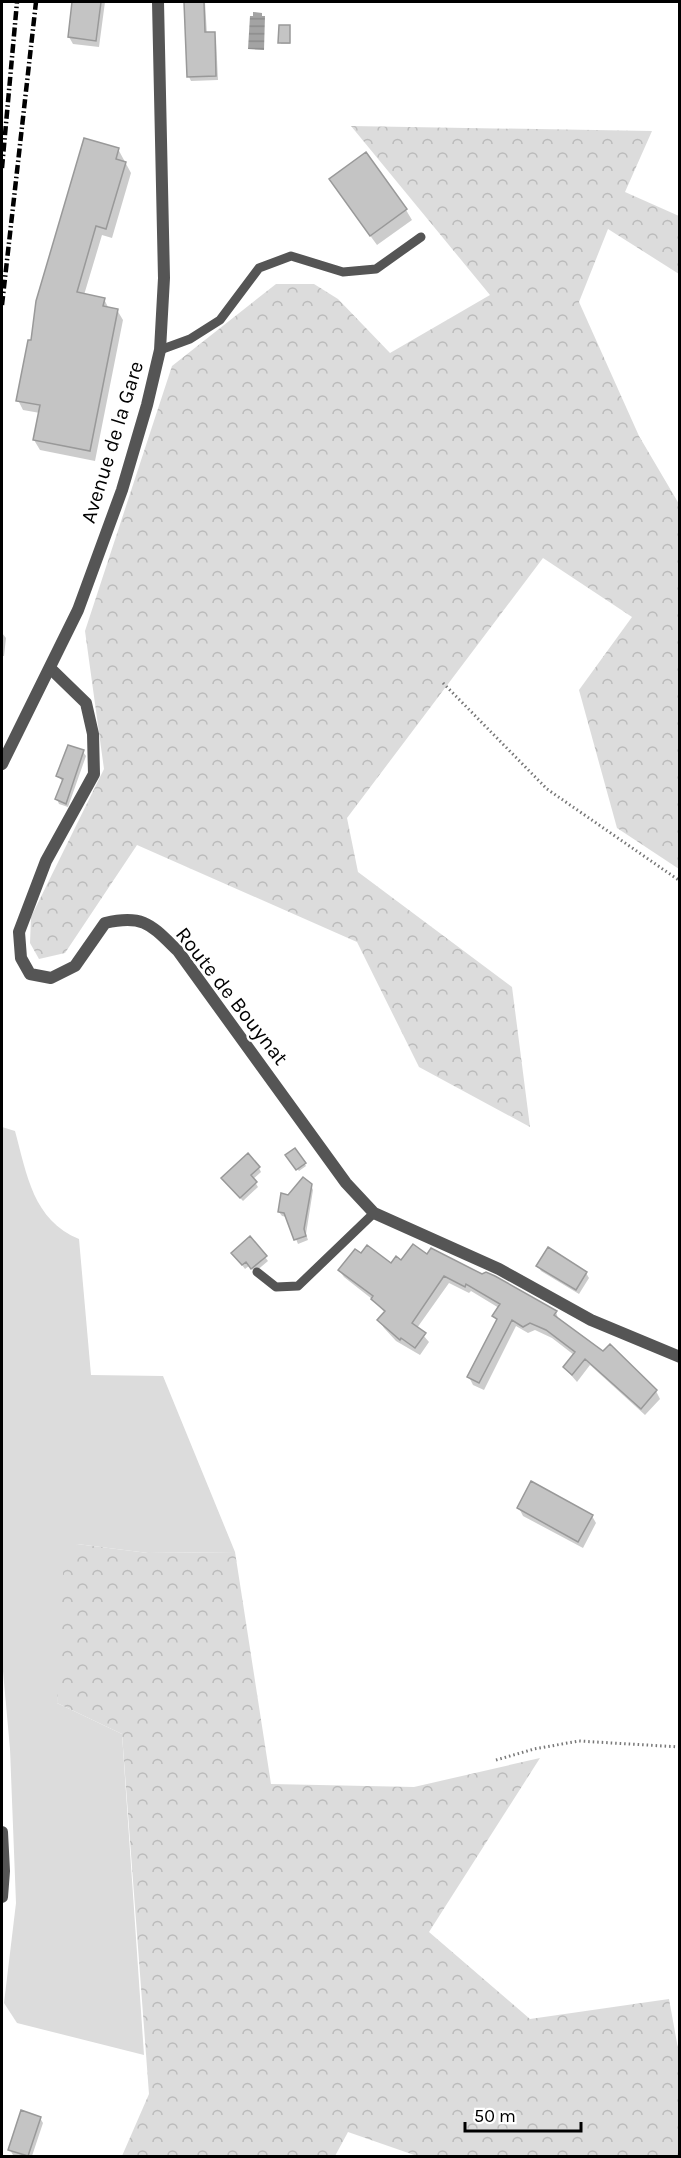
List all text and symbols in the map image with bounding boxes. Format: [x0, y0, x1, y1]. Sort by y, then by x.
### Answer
street label: Avenue de la Gare [76, 358, 148, 526]
street label: Route de Bouynat [171, 922, 293, 1070]
scale bar [465, 2095, 580, 2133]
text: 50 m [474, 2105, 516, 2127]

